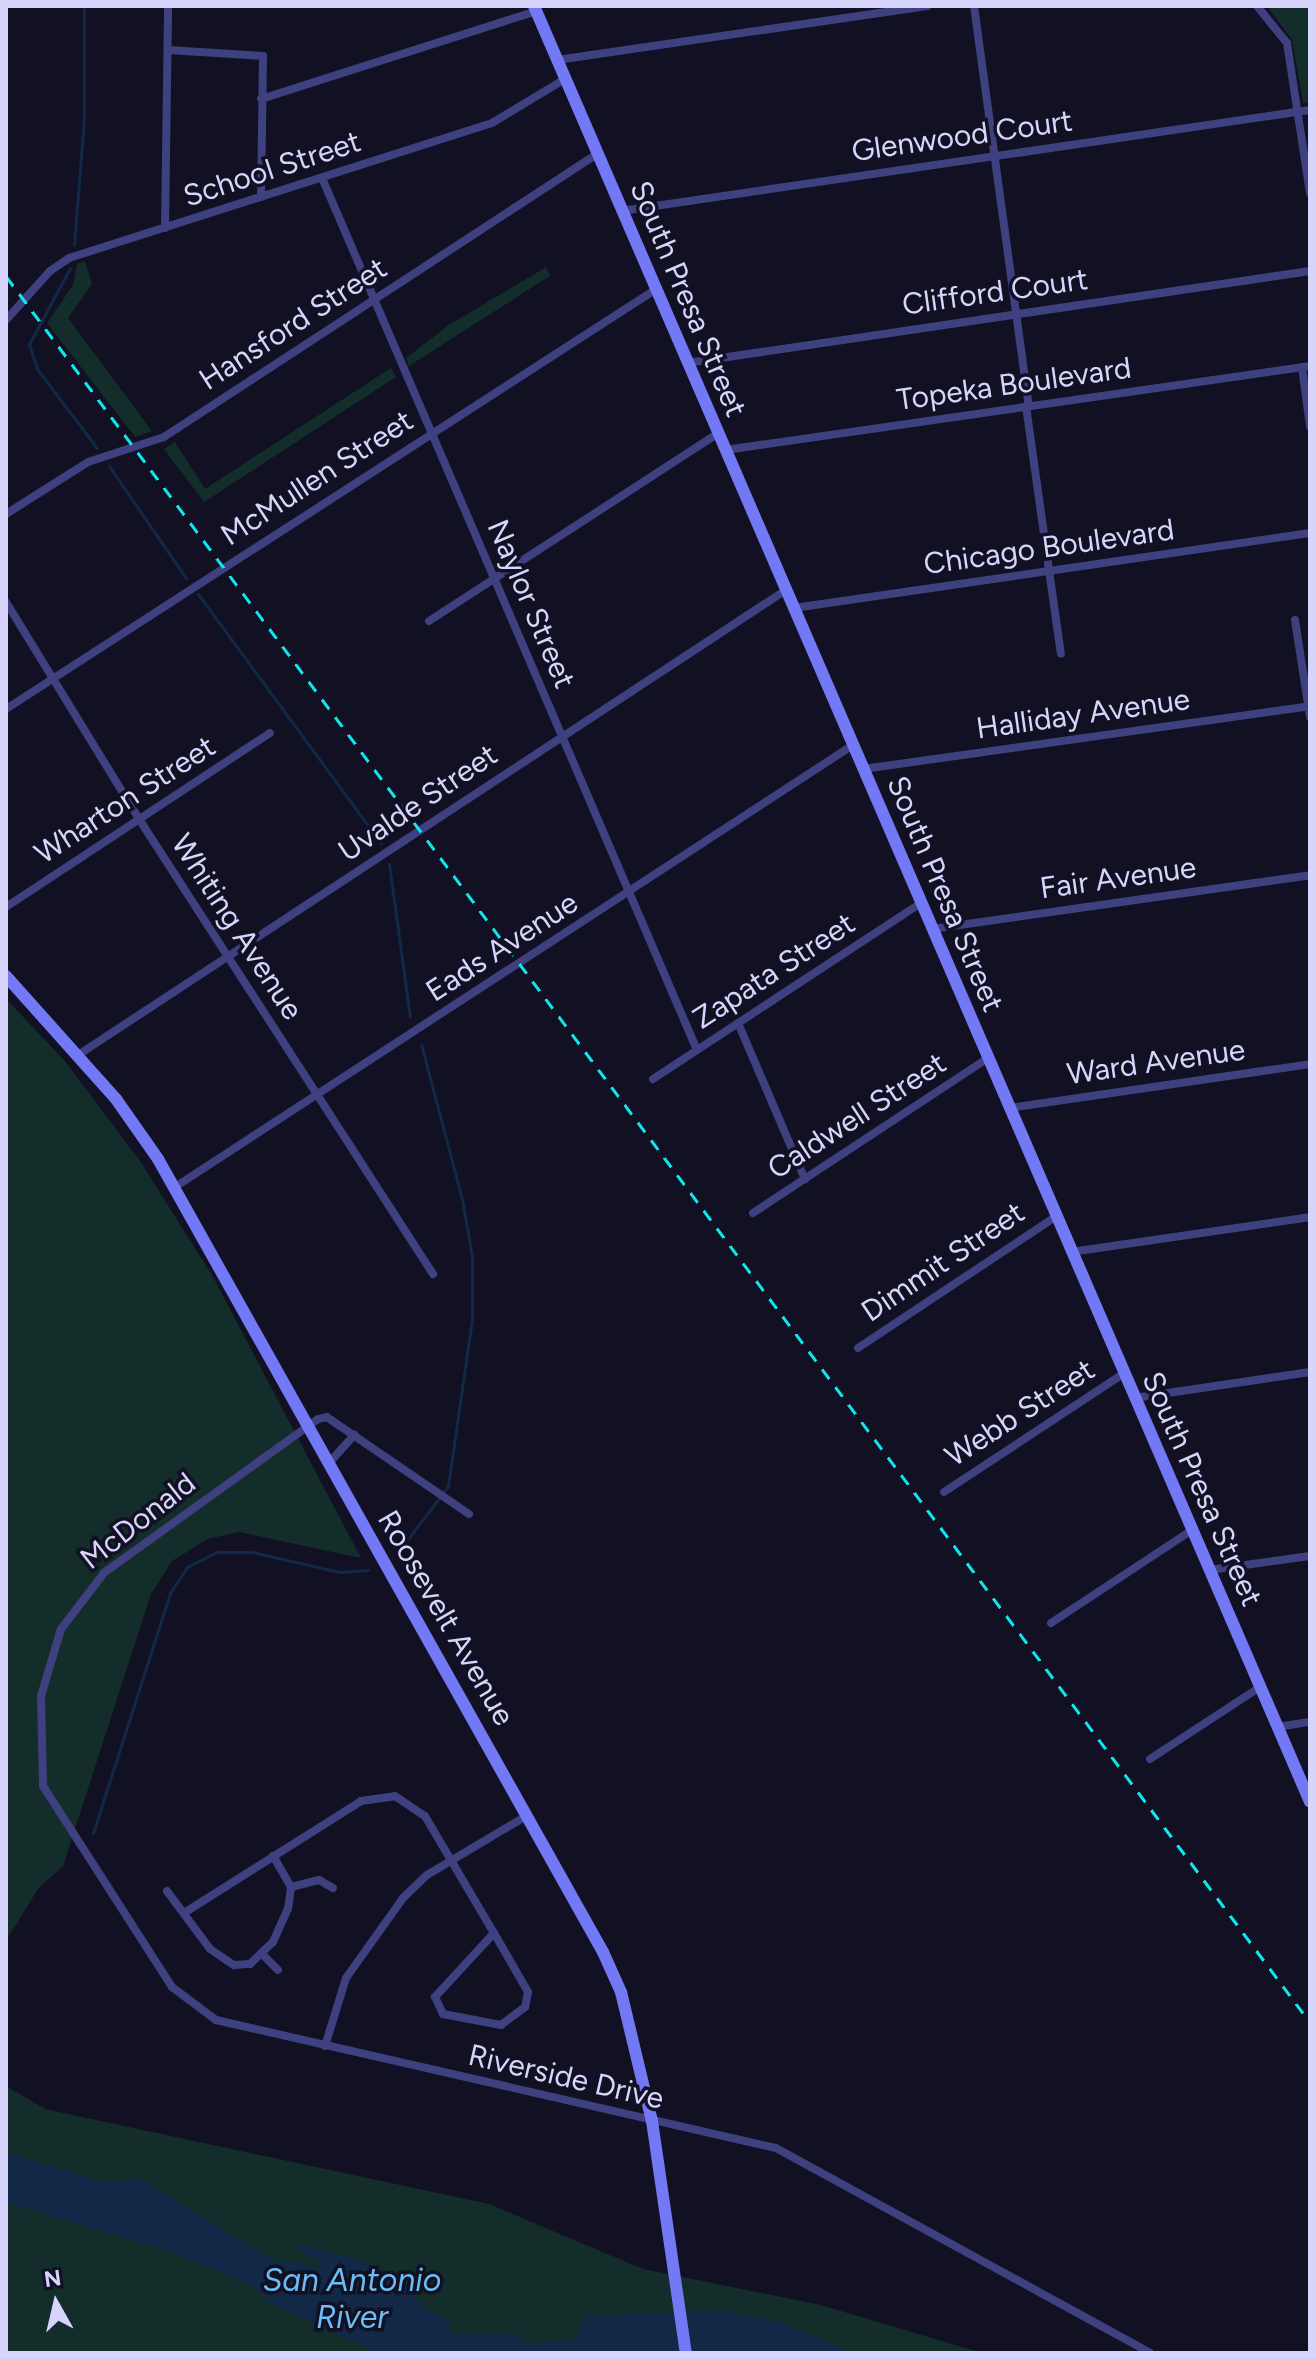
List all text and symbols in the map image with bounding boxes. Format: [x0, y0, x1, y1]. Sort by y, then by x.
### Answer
street label: Glenwood Court [849, 103, 1075, 169]
street label: School Street [179, 123, 365, 215]
street label: South Presa Street [622, 176, 754, 422]
street label: Hansford Street [193, 250, 393, 398]
street label: Clifford Court [900, 261, 1090, 323]
street label: Topeka Boulevard [894, 350, 1134, 418]
street label: McMullen Street [214, 403, 420, 553]
street label: Chicago Boulevard [921, 512, 1177, 582]
street label: Naylor Street [479, 514, 583, 694]
street label: Halliday Avenue [974, 681, 1192, 747]
street label: Wharton Street [28, 728, 222, 872]
street label: Uvalde Street [332, 737, 504, 869]
street label: South Presa Street [879, 771, 1011, 1017]
street label: Whiting Avenue [164, 827, 310, 1027]
street label: Fair Avenue [1038, 849, 1198, 907]
street label: Eads Avenue [419, 885, 585, 1009]
street label: Zapata Street [686, 905, 862, 1037]
street label: Ward Avenue [1065, 1032, 1247, 1092]
street label: Caldwell Street [761, 1045, 953, 1187]
street label: Dimmit Street [855, 1194, 1031, 1330]
street label: Webb Street [939, 1351, 1101, 1475]
street label: South Presa Street [1134, 1366, 1270, 1612]
street label: McDonald [73, 1465, 203, 1577]
street label: Roosevelt Avenue [370, 1504, 522, 1732]
street label: Riverside Drive [465, 2037, 667, 2117]
water label: San Antonio River [263, 2262, 441, 2337]
north arrow [16, 2263, 96, 2343]
text: N [42, 2264, 63, 2293]

